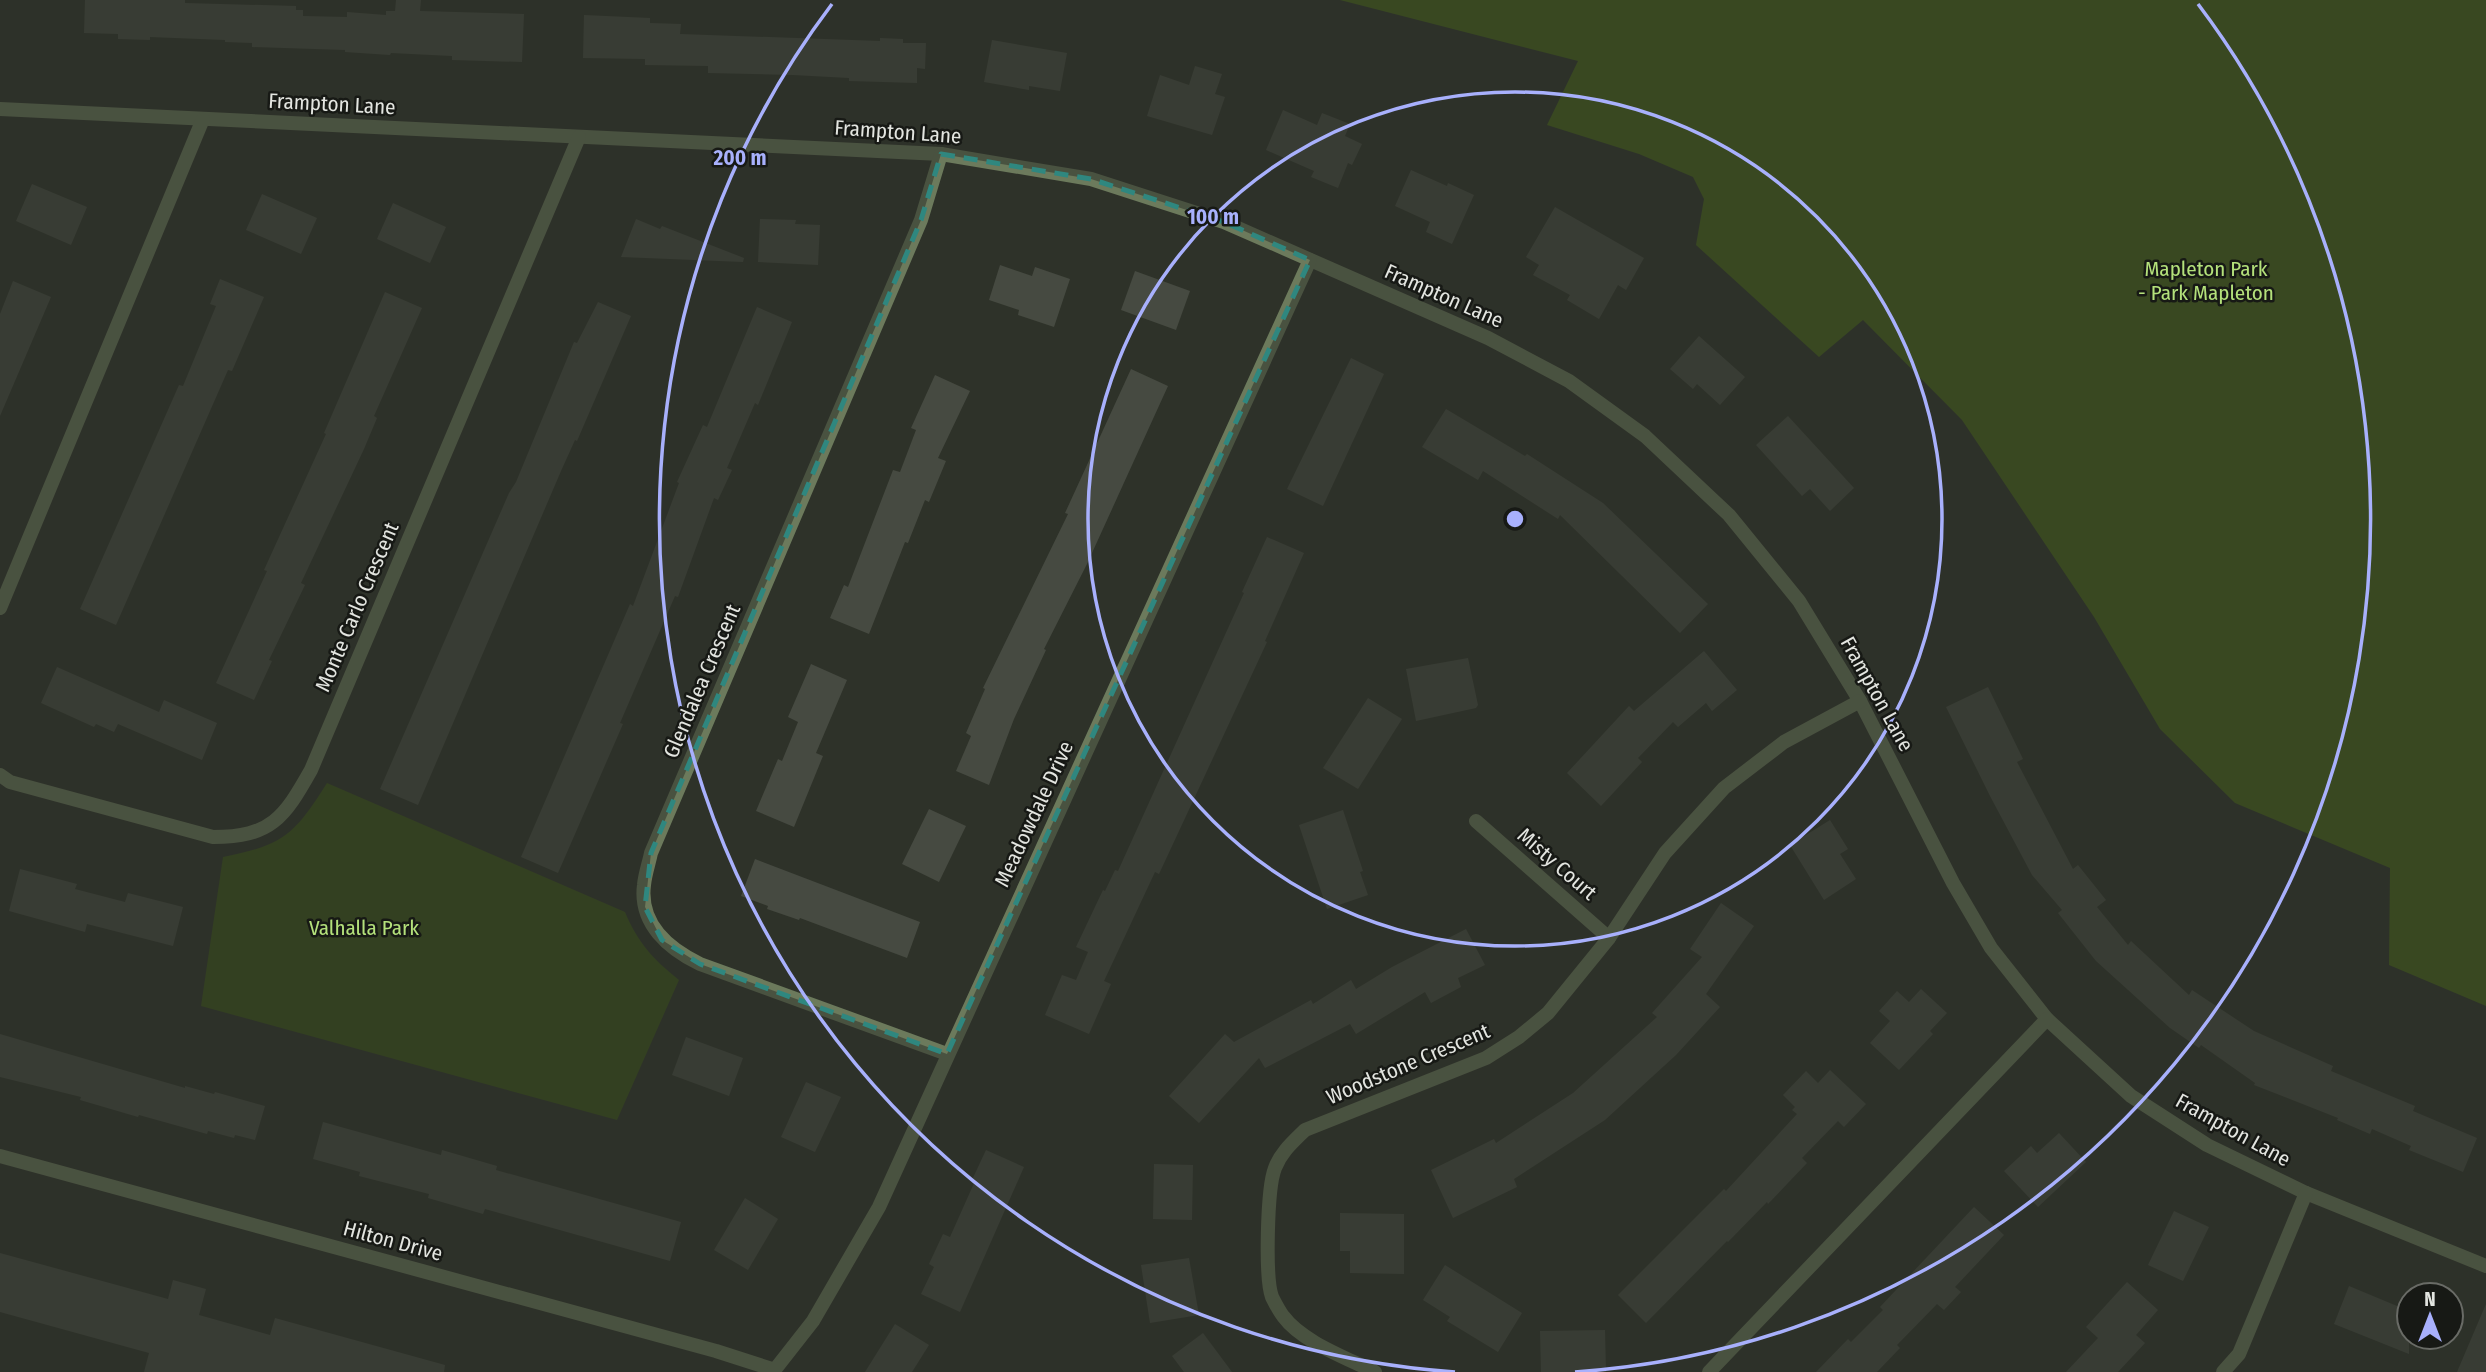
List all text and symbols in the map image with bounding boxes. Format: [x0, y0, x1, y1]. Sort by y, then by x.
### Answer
street label: Frampton Lane [268, 88, 396, 120]
street label: Frampton Lane [834, 115, 962, 149]
text: 200 m [712, 145, 767, 171]
text: 100 m [1187, 204, 1239, 230]
park label: Mapleton Park - Park Mapleton [2138, 256, 2274, 306]
street label: Frampton Lane [1381, 258, 1507, 334]
centre of rings [1503, 507, 1527, 531]
street label: Monte Carlo Crescent [310, 518, 405, 696]
street label: Glendalea Crescent [658, 600, 746, 762]
street label: Frampton Lane [1835, 632, 1919, 756]
street label: Meadowdale Drive [989, 737, 1079, 891]
street label: Misty Court [1512, 822, 1602, 906]
park label: Valhalla Park [309, 915, 419, 941]
street label: Woodstone Crescent [1322, 1018, 1494, 1110]
street label: Frampton Lane [2171, 1088, 2295, 1172]
street label: Hilton Drive [341, 1215, 445, 1267]
north arrow [2395, 1281, 2465, 1351]
text: N [2424, 1288, 2436, 1311]

